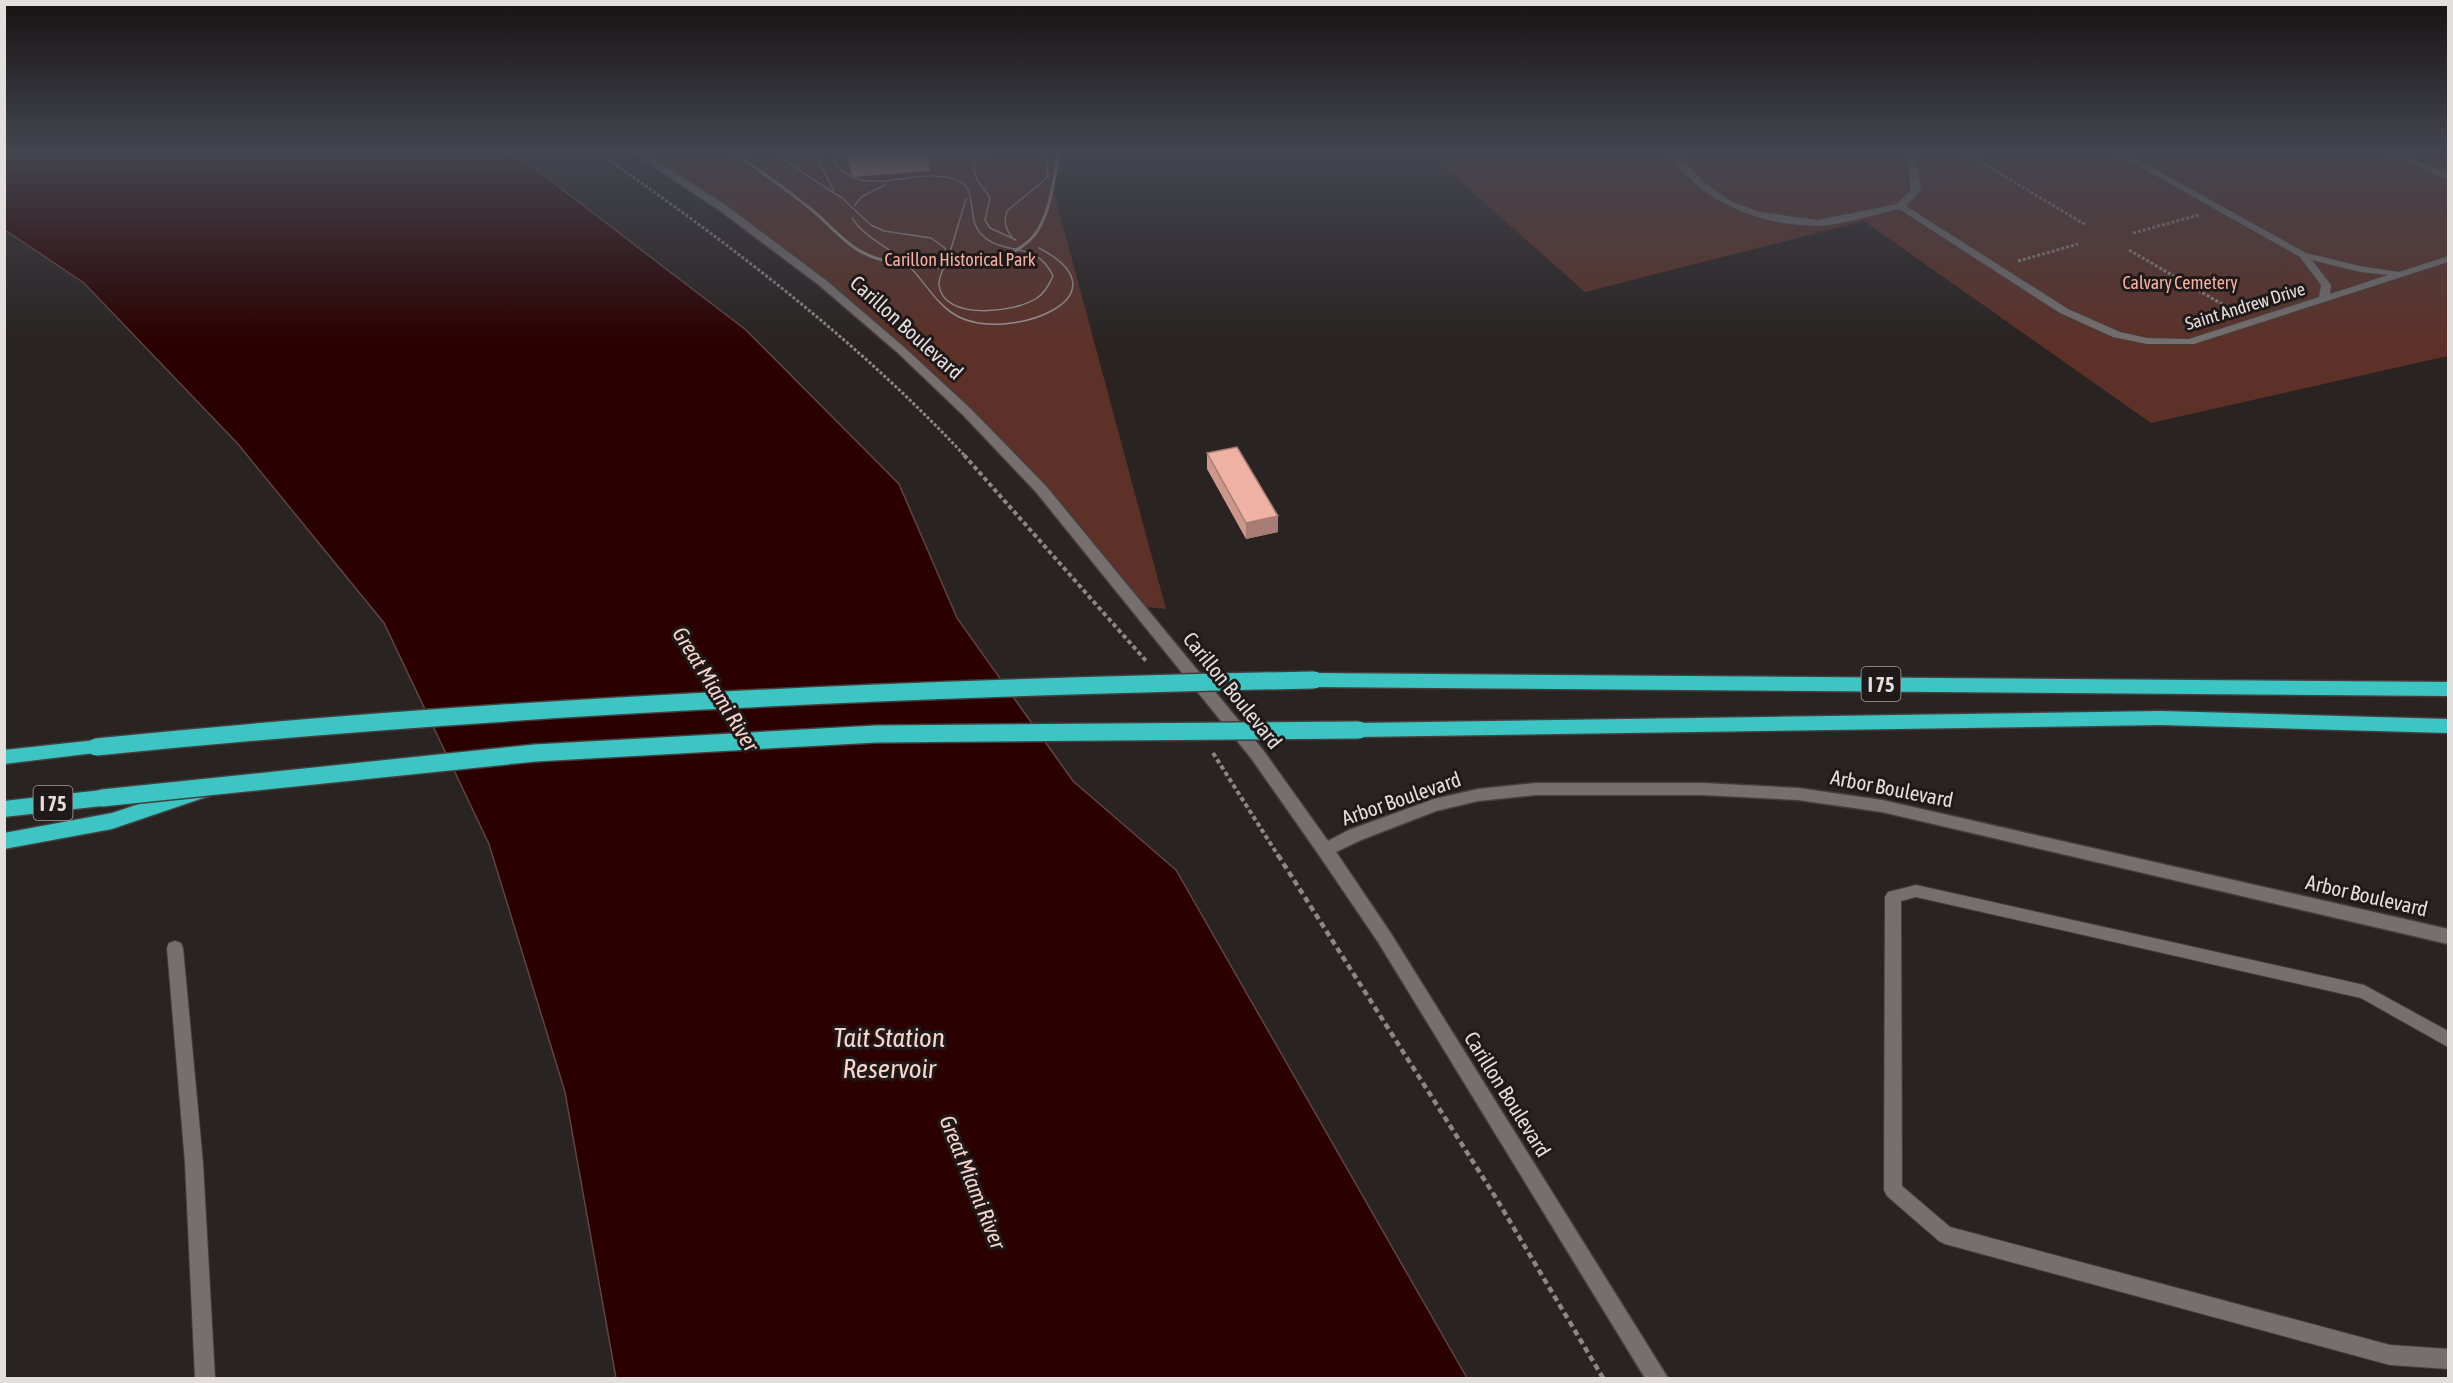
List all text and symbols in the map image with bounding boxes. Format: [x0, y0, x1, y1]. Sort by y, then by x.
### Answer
park label: Carillon Historical Park [884, 249, 1036, 270]
street label: Carillon Boulevard [846, 270, 968, 384]
park label: Calvary Cemetery [2122, 272, 2238, 293]
street label: Saint Andrew Drive [2183, 278, 2307, 334]
water label: Great Miami River [667, 622, 765, 757]
street label: Carillon Boulevard [1179, 627, 1287, 753]
road number: I 75 [1862, 667, 1900, 701]
street label: Arbor Boulevard [1829, 764, 1955, 812]
street label: Arbor Boulevard [1338, 766, 1464, 830]
road number: I 75 [34, 786, 72, 820]
street label: Arbor Boulevard [2304, 869, 2430, 921]
water label: Tait Station Reservoir [833, 1022, 945, 1084]
street label: Carillon Boulevard [1460, 1027, 1556, 1161]
water label: Great Miami River [934, 1111, 1012, 1254]

